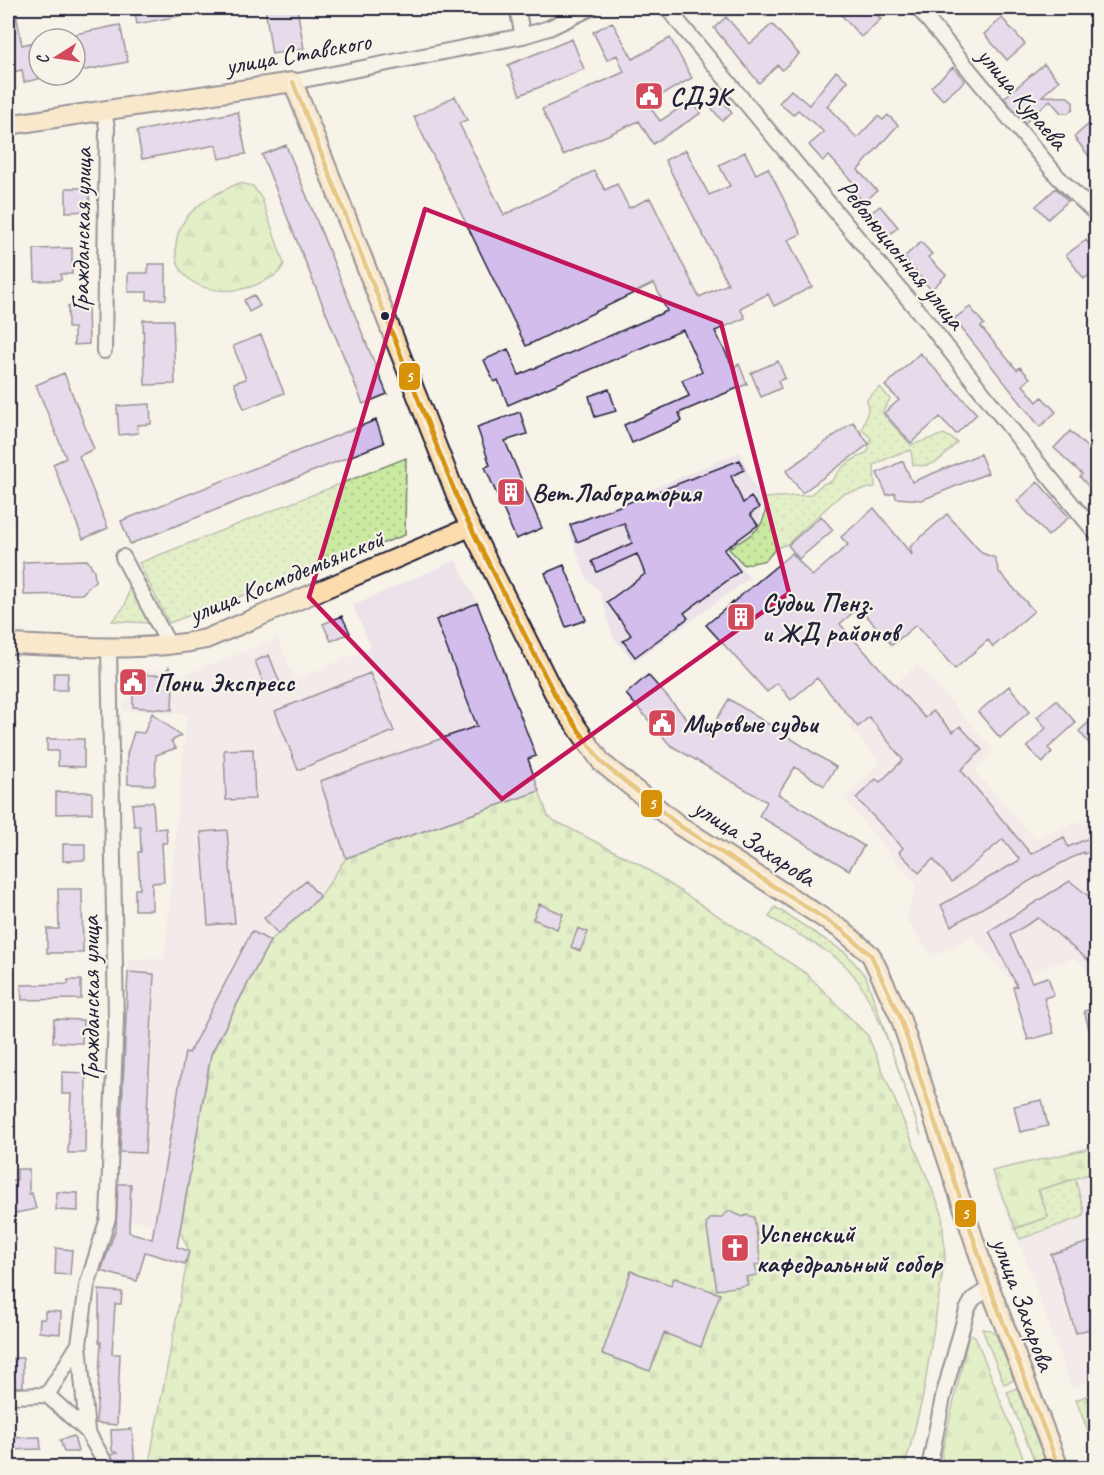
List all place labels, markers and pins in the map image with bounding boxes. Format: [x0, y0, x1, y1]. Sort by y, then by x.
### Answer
public building icon: СДЭК [633, 80, 665, 112]
place label: СДЭК [670, 80, 735, 113]
unlabelled marker [379, 310, 391, 322]
building icon: Вет.Лаборатория [495, 476, 527, 508]
place label: Вет.Лаборатория [532, 476, 703, 509]
place label: Судьи Пенз. и ЖД районов [762, 586, 903, 649]
building icon: Судьи Пенз. и ЖД районов [725, 601, 757, 633]
public building icon: Пони Экспресс [117, 666, 149, 698]
place label: Пони Экспресс [154, 666, 296, 699]
public building icon: Мировые судьи [646, 707, 678, 739]
place label: Мировые судьи [683, 707, 820, 740]
place label: Успенский кафедральный собор [756, 1217, 944, 1280]
church icon: Успенский кафедральный собор [719, 1232, 751, 1264]

